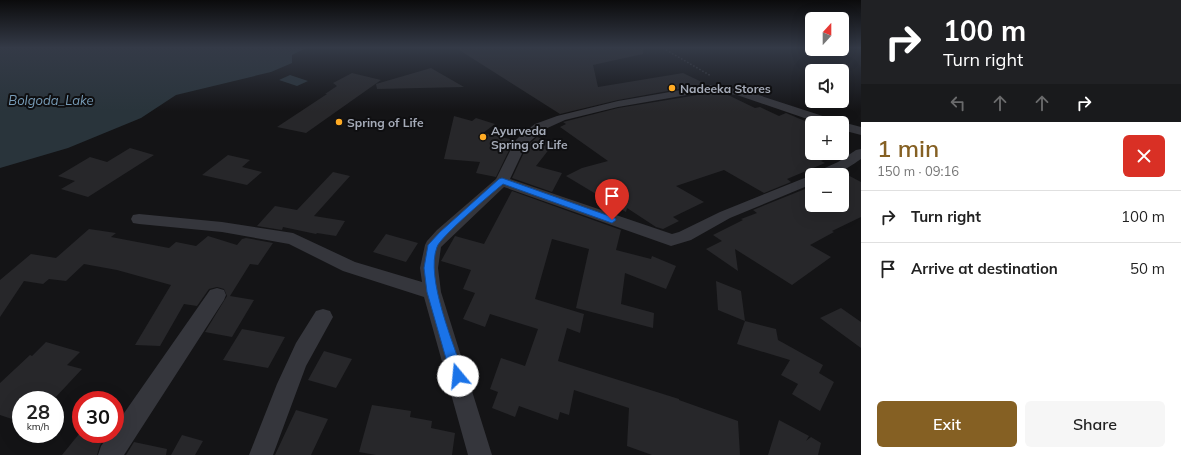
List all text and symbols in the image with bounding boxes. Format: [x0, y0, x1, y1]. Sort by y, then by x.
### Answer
north arrow [805, 12, 849, 56]
map controls [805, 12, 849, 212]
text: 100 m [943, 13, 1026, 48]
icon: right [877, 16, 929, 68]
text: Turn right [943, 48, 1023, 71]
button: sound [805, 64, 849, 108]
place label: Nadeeka Stores [680, 81, 771, 96]
marker: Nadeeka Stores [667, 83, 677, 93]
water label: Bolgoda_Lake [8, 92, 94, 108]
icon: left [947, 92, 969, 114]
icon: ahead [989, 92, 1011, 114]
icon: ahead [1031, 92, 1053, 114]
icon: right [1073, 92, 1095, 114]
place label: Spring of Life [347, 115, 424, 130]
button: + [805, 116, 849, 160]
marker: Spring of Life [334, 117, 344, 127]
place label: Ayurveda Spring of Life [491, 123, 568, 152]
marker: Ayurveda Spring of Life [478, 132, 488, 142]
text: 1 min [877, 133, 939, 163]
button: close [1123, 135, 1165, 177]
text: 150 m · 09:16 [877, 163, 959, 179]
button: − [805, 168, 849, 212]
pin [595, 179, 629, 220]
icon: arrive [601, 185, 623, 207]
icon: right [877, 206, 899, 228]
text: Turn right [911, 207, 981, 226]
text: 100 m [1121, 207, 1165, 226]
icon: arrive [877, 258, 899, 280]
text: Arrive at destination [911, 259, 1058, 278]
text: 50 m [1130, 259, 1165, 278]
position arrow [437, 355, 479, 397]
speed limit sign: 30 [72, 391, 124, 443]
text: 28 [26, 399, 50, 424]
button: Exit [877, 401, 1017, 447]
button: Share [1025, 401, 1165, 447]
text: km/h [27, 420, 49, 433]

